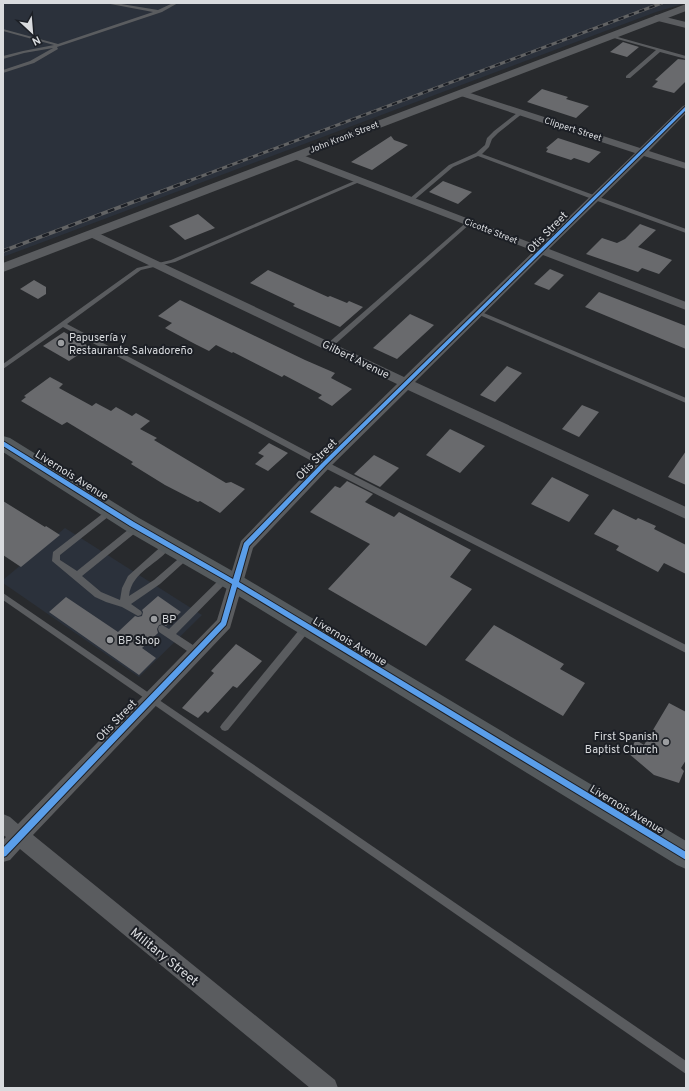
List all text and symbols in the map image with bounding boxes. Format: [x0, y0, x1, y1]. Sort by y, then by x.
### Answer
north arrow [12, 12, 52, 52]
text: N [29, 32, 43, 48]
street label: Clippert Street [543, 115, 603, 144]
street label: John Kronk Street [308, 119, 380, 156]
street label: Otis Street [524, 209, 571, 257]
street label: Cicotte Street [463, 216, 519, 247]
place label: Papusería y Restaurante Salvadoreño [69, 331, 193, 358]
marker: Papusería y Restaurante Salvadoreño [56, 338, 66, 348]
street label: Gilbert Avenue [320, 338, 392, 382]
street label: Otis Street [293, 436, 340, 483]
street label: Livernois Avenue [32, 448, 111, 504]
place label: BP [162, 613, 176, 627]
marker: BP [149, 614, 159, 624]
street label: Livernois Avenue [310, 614, 389, 670]
place label: BP Shop [118, 634, 160, 648]
marker: BP Shop [105, 635, 115, 645]
street label: Otis Street [93, 697, 140, 745]
place label: First Spanish Baptist Church [585, 730, 658, 757]
marker: First Spanish Baptist Church [661, 737, 671, 747]
street label: Livernois Avenue [587, 782, 666, 838]
street label: Military Street [126, 925, 201, 990]

